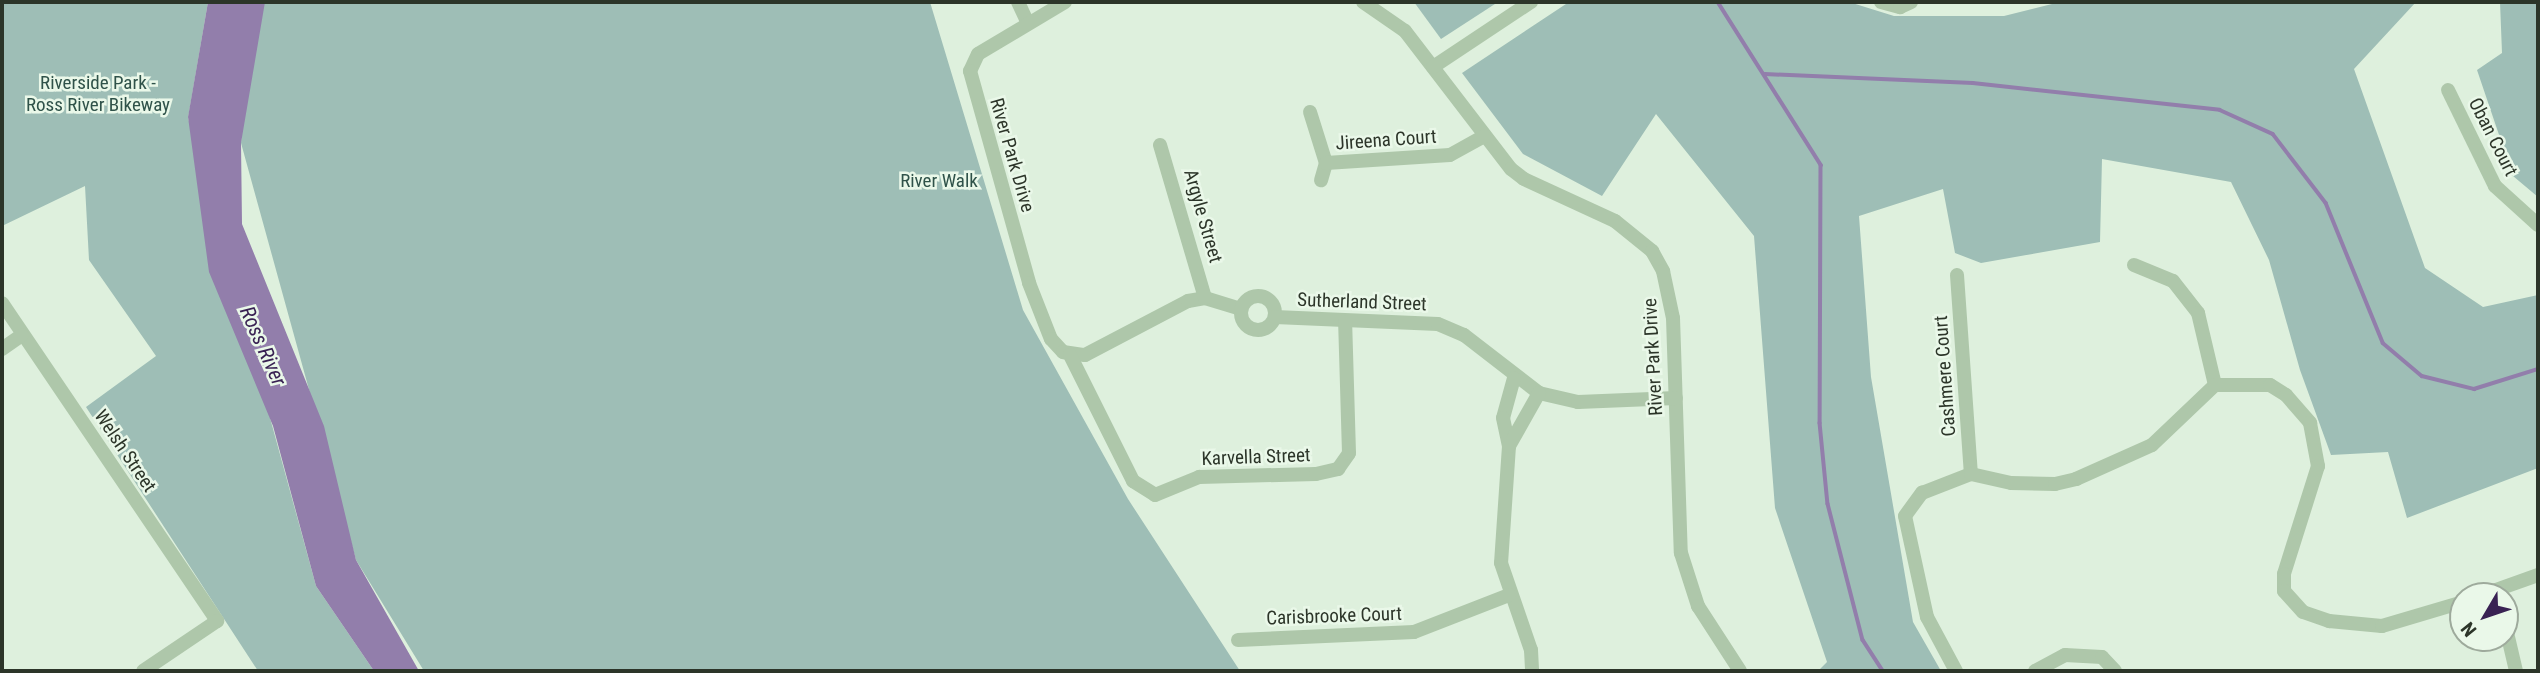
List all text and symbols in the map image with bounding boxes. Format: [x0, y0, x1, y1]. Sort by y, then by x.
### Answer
park label: Riverside Park - Ross River Bikeway [26, 72, 170, 116]
street label: Oban Court [2464, 94, 2522, 180]
street label: River Park Drive [985, 95, 1039, 215]
street label: Jireena Court [1335, 125, 1437, 155]
street label: Argyle Street [1179, 167, 1227, 265]
park label: River Walk [900, 170, 978, 192]
street label: Sutherland Street [1297, 288, 1427, 316]
street label: River Park Drive [1639, 298, 1667, 416]
water label: Ross River [234, 302, 292, 390]
street label: Cashmere Court [1929, 315, 1961, 437]
street label: Welsh Street [89, 406, 161, 496]
street label: Karvella Street [1201, 444, 1311, 470]
north arrow [2449, 582, 2519, 652]
street label: Carisbrooke Court [1266, 602, 1402, 630]
text: N [2456, 618, 2481, 641]

